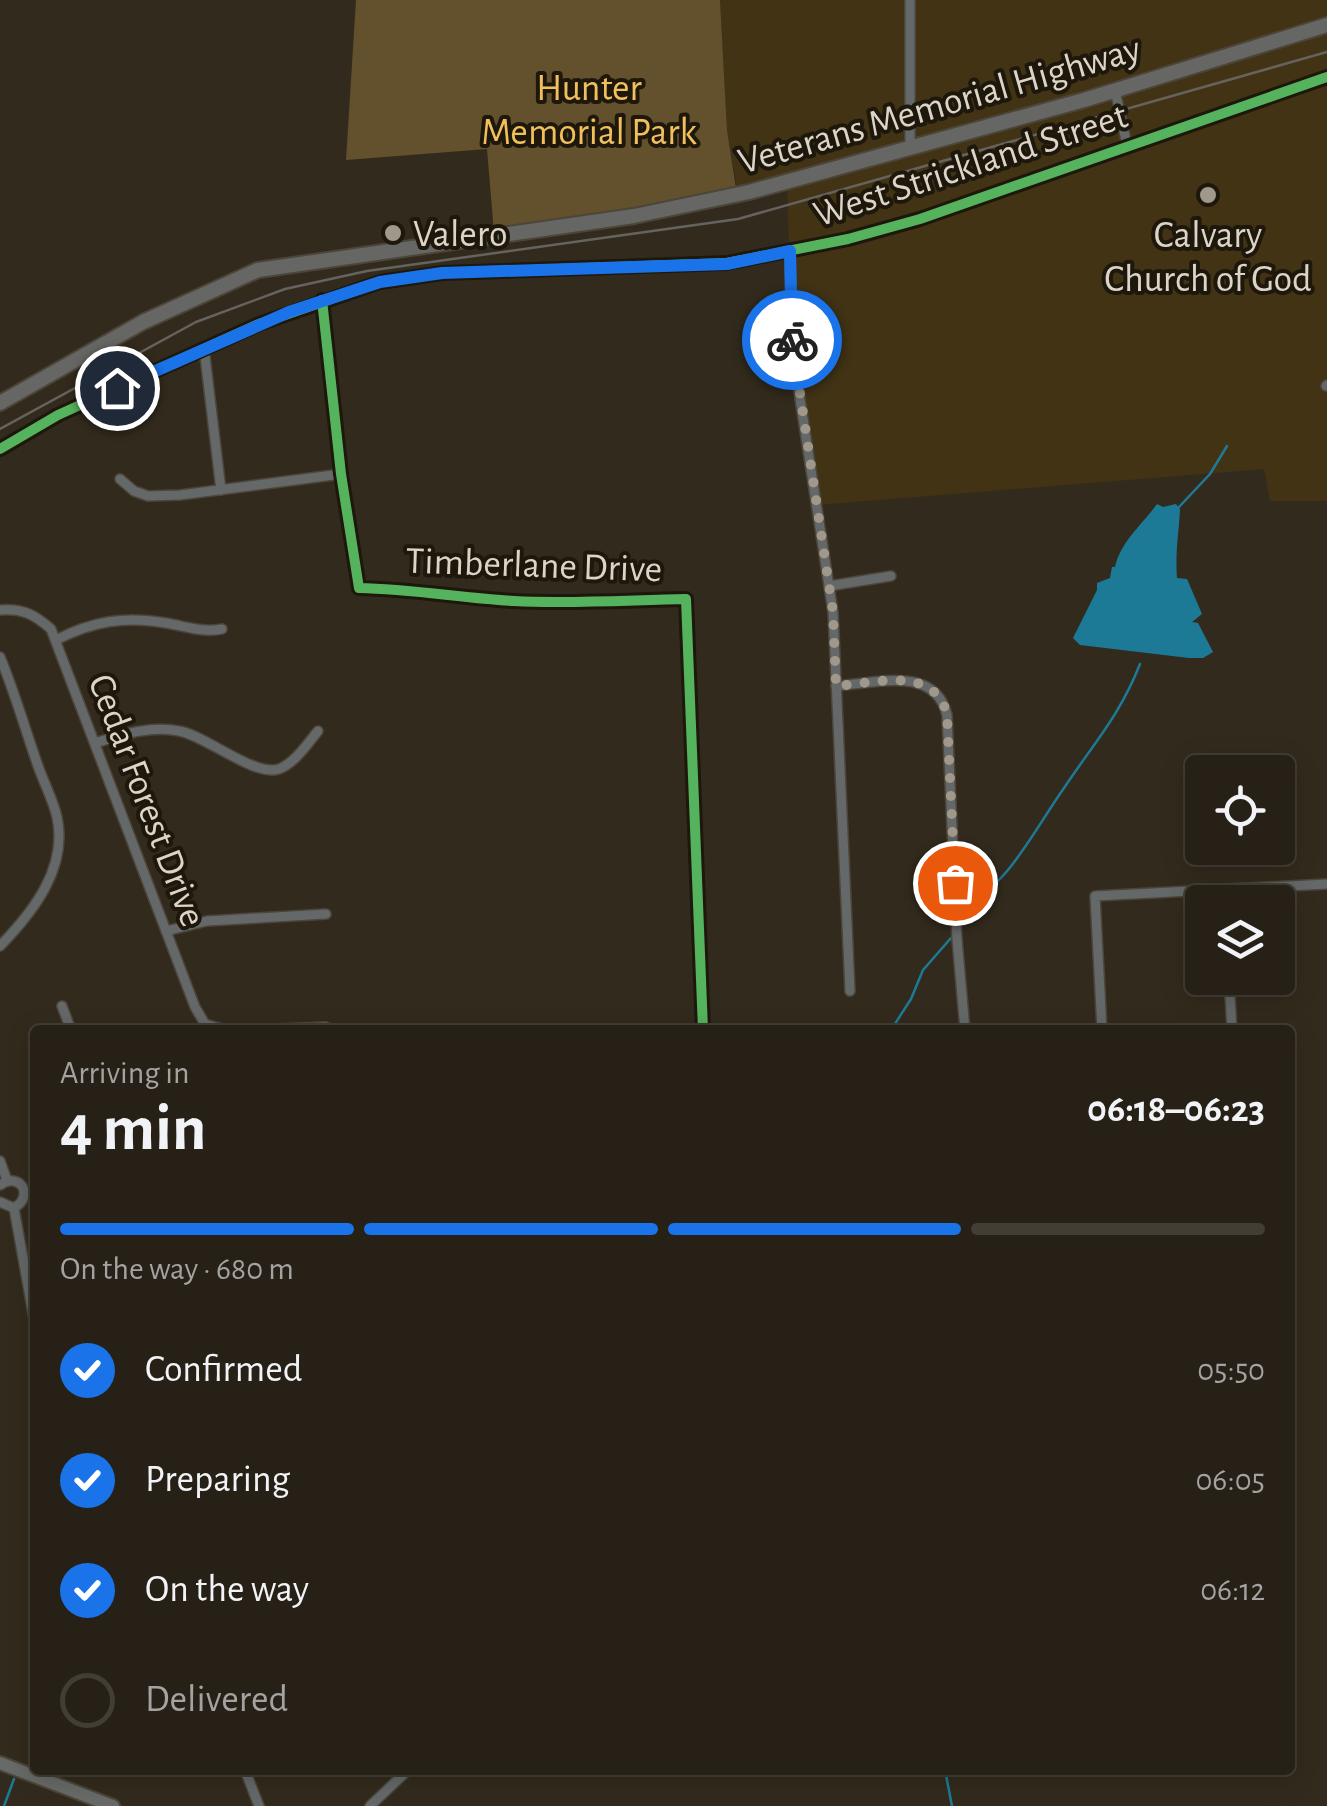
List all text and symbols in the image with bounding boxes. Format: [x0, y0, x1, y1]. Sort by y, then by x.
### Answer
street label: Veterans Memorial Highway [734, 30, 1145, 182]
park label: Hunter Memorial Park [481, 70, 698, 152]
street label: West Strickland Street [809, 97, 1132, 235]
marker: Calvary Church of God [1197, 184, 1219, 206]
place label: Valero [413, 216, 508, 254]
place label: Calvary Church of God [1104, 217, 1312, 299]
marker: Valero [382, 222, 404, 244]
courier [742, 290, 842, 390]
icon: bike [765, 313, 820, 368]
pin [75, 346, 160, 431]
icon: home [90, 361, 145, 416]
street label: Timberlane Drive [405, 543, 663, 589]
street label: Cedar Forest Drive [81, 669, 212, 932]
map controls [1185, 755, 1295, 995]
button: locate [1185, 755, 1295, 865]
pin [913, 841, 998, 926]
icon: bag [928, 856, 983, 911]
button: layers [1185, 885, 1295, 995]
text: Arriving in [60, 1057, 189, 1089]
text: 06:18–06:23 [1087, 1091, 1265, 1129]
text: 4 min [60, 1097, 206, 1162]
text: On the way · 680 m [60, 1253, 294, 1285]
icon: check [60, 1343, 115, 1398]
text: Confirmed [145, 1351, 302, 1389]
text: 05:50 [1197, 1354, 1265, 1386]
icon: check [60, 1453, 115, 1508]
text: Preparing [145, 1461, 290, 1499]
text: 06:05 [1195, 1464, 1265, 1496]
icon: check [60, 1563, 115, 1618]
text: On the way [145, 1571, 309, 1609]
text: 06:12 [1200, 1574, 1265, 1606]
text: Delivered [145, 1681, 288, 1719]

